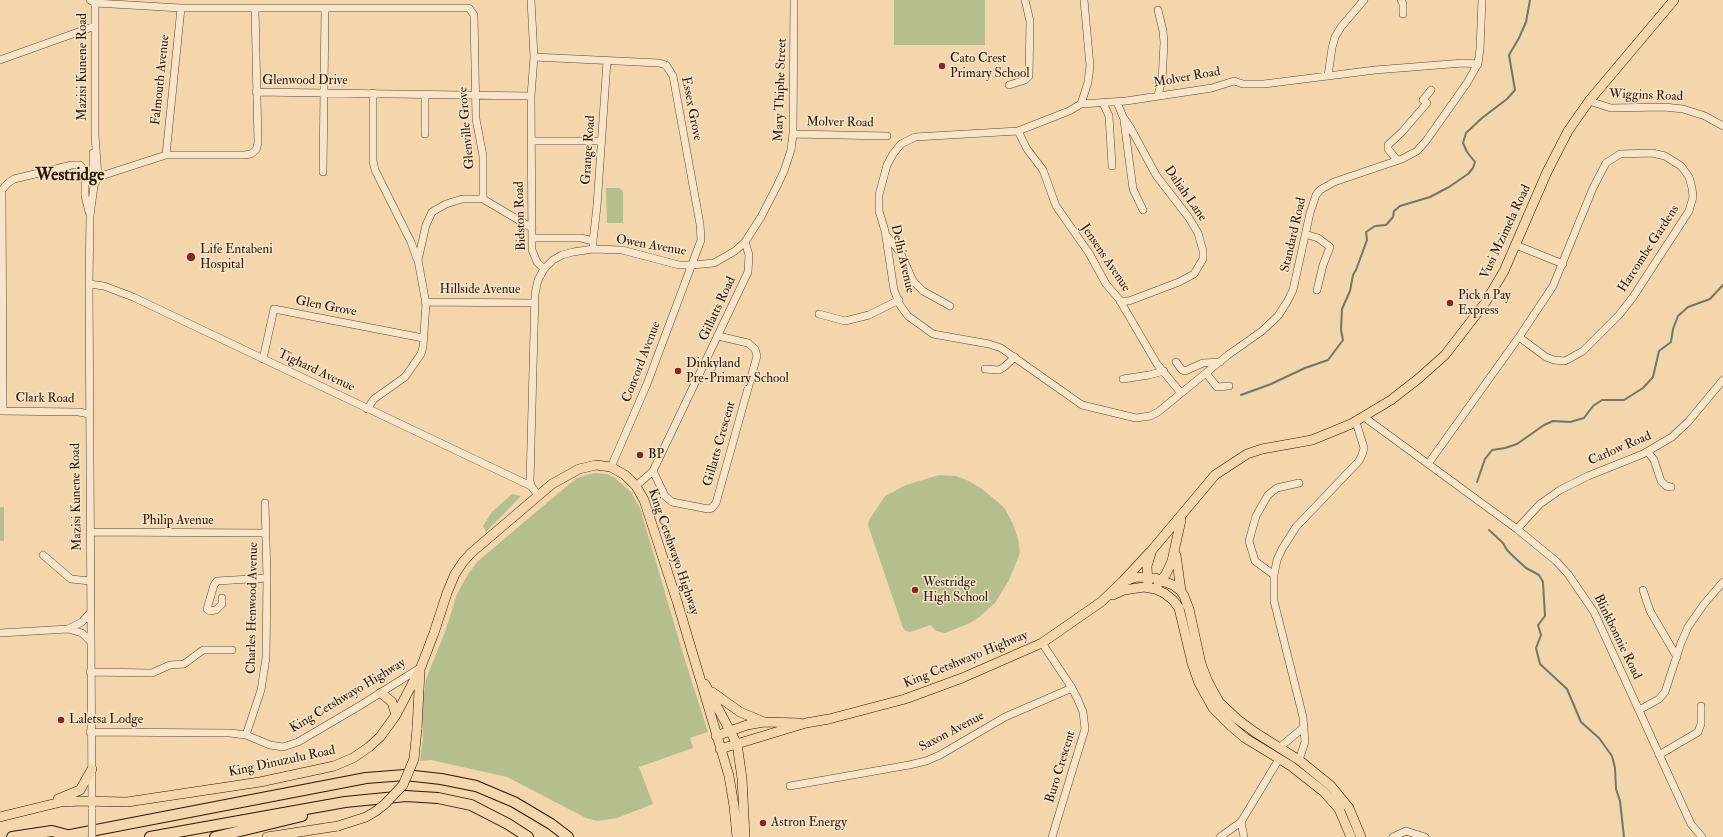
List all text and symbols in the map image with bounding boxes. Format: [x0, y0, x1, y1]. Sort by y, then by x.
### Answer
street label: Mazisi Kunene Road [75, 13, 91, 121]
street label: Falmouth Avenue [148, 34, 174, 126]
street label: Mary Thiphe Street [771, 38, 791, 142]
place label: Cato Crest Primary School [950, 51, 1030, 82]
marker: Cato Crest Primary School [937, 61, 947, 71]
street label: Molver Road [1152, 64, 1222, 92]
street label: Glenwood Drive [262, 73, 348, 89]
street label: Essex Grove [677, 76, 705, 142]
street label: Glenville Grove [456, 86, 478, 170]
street label: Wiggins Road [1609, 87, 1683, 105]
street label: Grange Road [579, 115, 599, 185]
street label: Molver Road [806, 115, 874, 131]
street label: Daliah Lane [1160, 163, 1210, 225]
district label: Westridge [36, 166, 104, 186]
street label: Bidston Road [512, 181, 530, 251]
street label: Vusi Mzimela Road [1477, 182, 1535, 282]
street label: Standard Road [1278, 196, 1310, 274]
street label: Harcombe Gardens [1615, 202, 1683, 296]
street label: Jensens Avenue [1077, 221, 1133, 295]
street label: Delhi Avenue [887, 223, 917, 295]
street label: Owen Avenue [615, 232, 687, 260]
place label: Life Entabeni Hospital [200, 242, 273, 273]
marker: Life Entabeni Hospital [185, 251, 197, 263]
street label: Gillatts Road [696, 274, 740, 344]
street label: Hillside Avenue [440, 282, 520, 298]
place label: Pick n Pay Express [1458, 288, 1511, 319]
street label: Glen Grove [294, 293, 358, 321]
marker: Pick n Pay Express [1445, 298, 1455, 308]
street label: Concord Avenue [619, 319, 665, 405]
street label: Tighard Avenue [275, 346, 357, 396]
place label: Dinkyland Pre-Primary School [686, 356, 789, 387]
marker: Dinkyland Pre-Primary School [673, 366, 683, 376]
street label: Clark Road [15, 391, 75, 407]
street label: Gillatts Crescent [700, 400, 740, 488]
street label: Carlow Road [1586, 429, 1654, 469]
street label: Mazisi Kunene Road [68, 443, 86, 551]
place label: BP [648, 447, 664, 463]
marker: BP [635, 450, 645, 460]
street label: King Cetshwayo Highway [644, 487, 702, 617]
street label: Philip Avenue [142, 513, 214, 529]
street label: Charles Henwood Avenue [244, 542, 262, 674]
place label: Westridge High School [923, 575, 988, 606]
marker: Westridge High School [910, 585, 920, 595]
street label: Blinkbonnie Road [1590, 592, 1644, 682]
street label: King Cetshwayo Highway [902, 628, 1030, 692]
street label: King Cetshwayo Highway [287, 655, 409, 737]
street label: Saxon Avenue [917, 708, 987, 756]
place label: Laletsa Lodge [69, 712, 143, 728]
marker: Laletsa Lodge [56, 715, 66, 725]
street label: Buro Crescent [1043, 729, 1079, 805]
street label: King Dinuzulu Road [227, 743, 337, 781]
place label: Astron Energy [771, 815, 847, 831]
marker: Astron Energy [758, 818, 768, 828]

